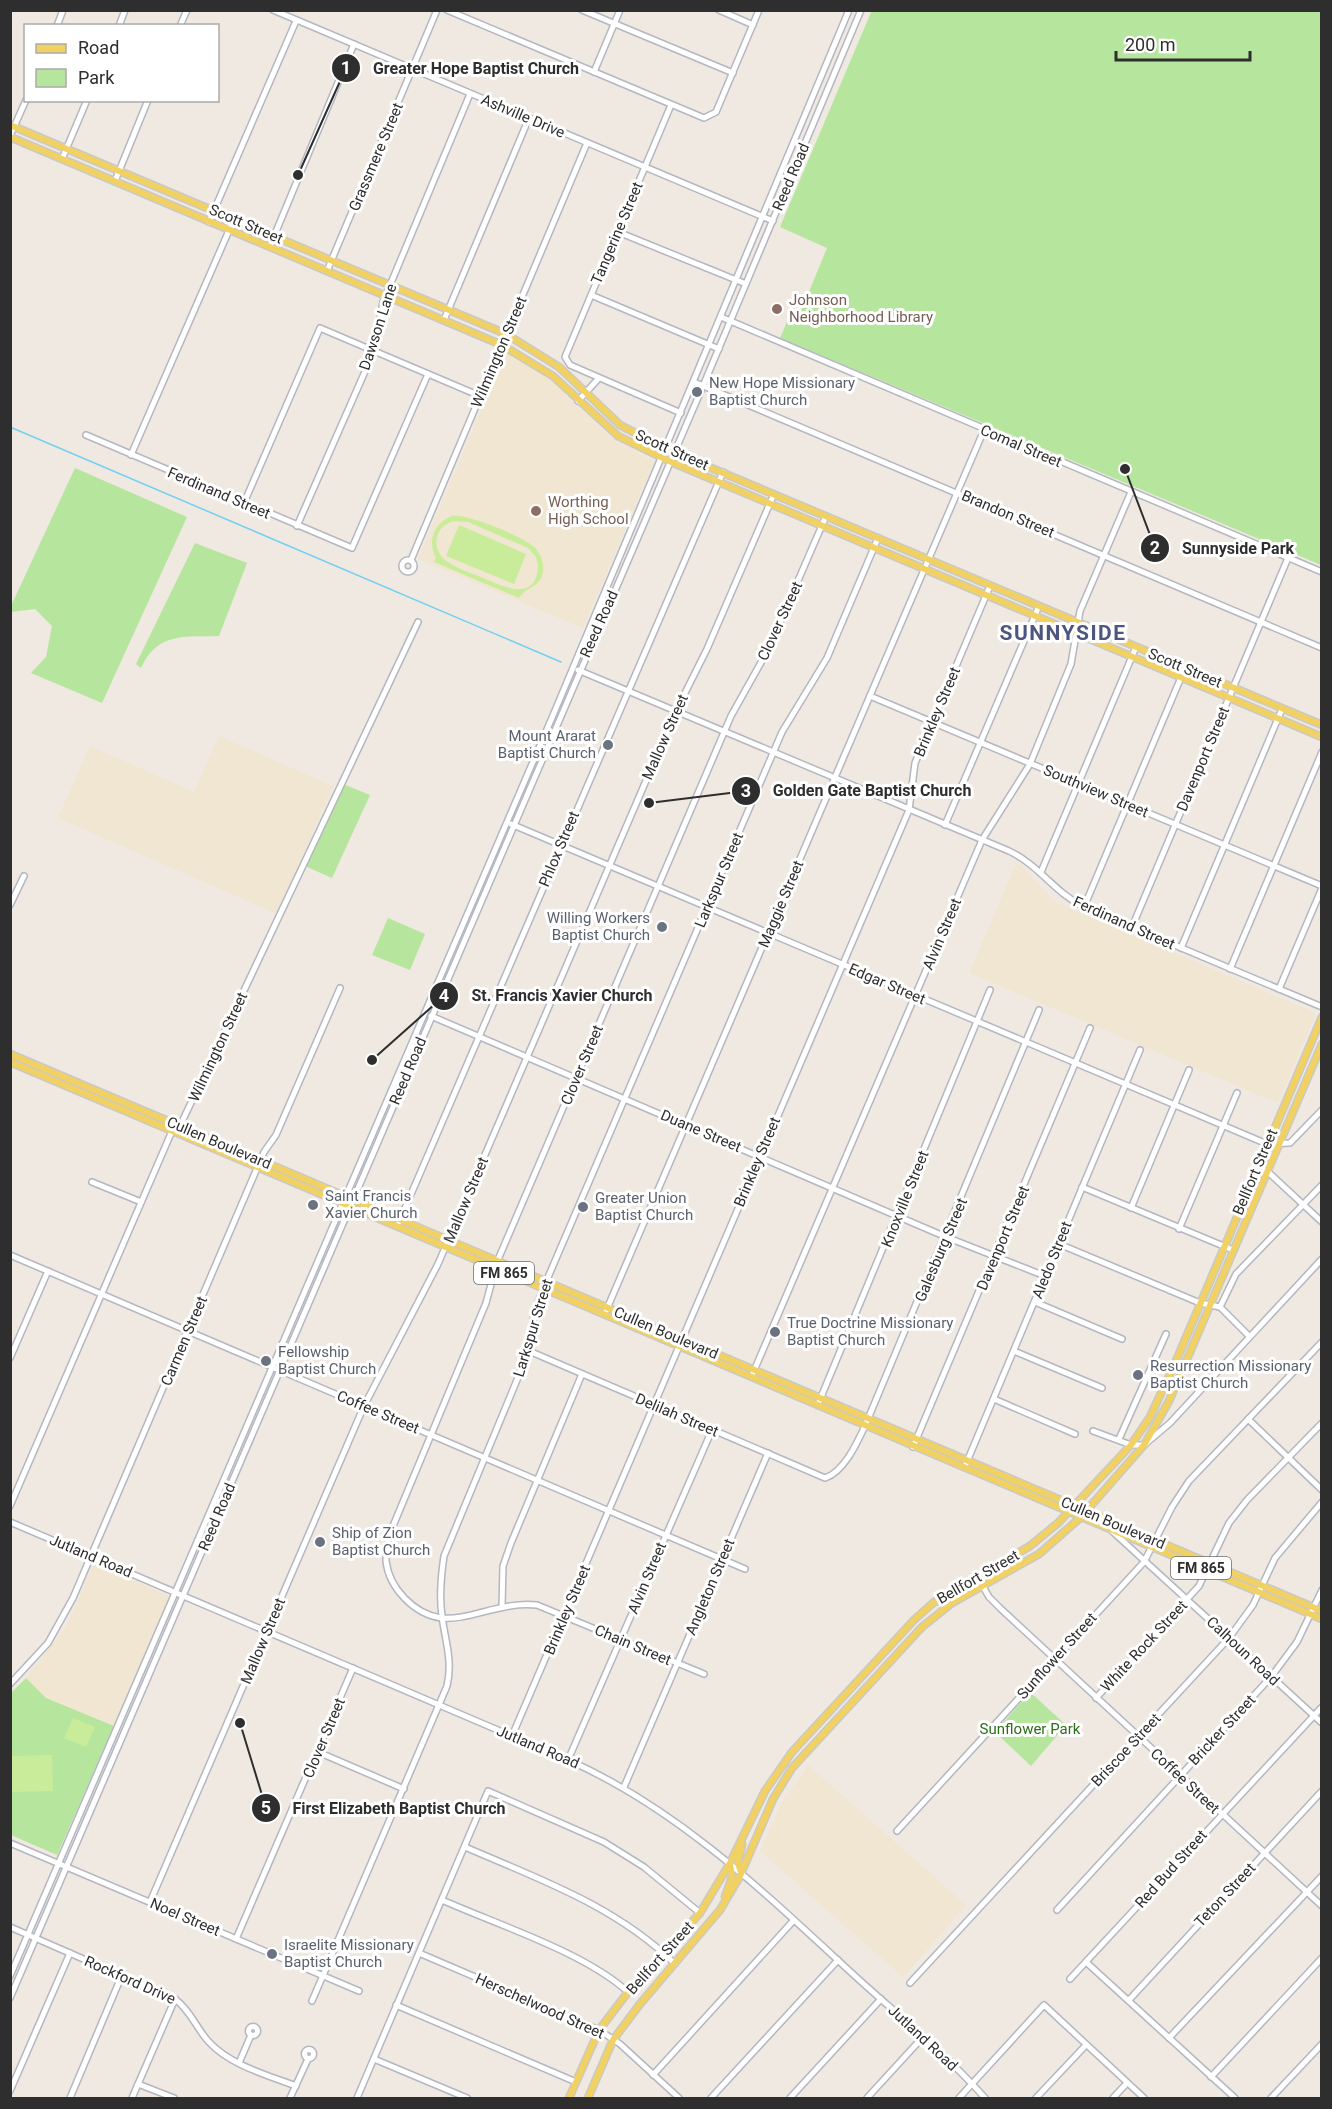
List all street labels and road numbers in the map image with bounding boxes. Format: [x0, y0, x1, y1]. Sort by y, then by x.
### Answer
street label: Ashville Drive [478, 90, 568, 142]
street label: Grassmere Street [345, 100, 407, 214]
street label: Reed Road [769, 140, 813, 214]
street label: Tangerine Street [587, 179, 647, 287]
street label: Scott Street [206, 200, 286, 248]
street label: Dawson Lane [356, 281, 400, 373]
street label: Wilmington Street [467, 294, 531, 410]
street label: Comal Street [978, 421, 1064, 471]
street label: Scott Street [633, 426, 712, 474]
street label: Ferdinand Street [165, 463, 273, 523]
street label: Brandon Street [959, 486, 1057, 542]
street label: Clover Street [754, 578, 806, 663]
street label: Reed Road [576, 588, 622, 660]
street label: Scott Street [1145, 644, 1225, 692]
street label: Brinkley Street [910, 664, 964, 760]
street label: Mallow Street [638, 691, 692, 783]
street label: Davenport Street [1173, 704, 1233, 814]
street label: Southview Street [1041, 761, 1151, 821]
street label: Phlox Street [535, 808, 583, 890]
street label: Larkspur Street [691, 830, 747, 930]
street label: Maggie Street [755, 858, 807, 950]
street label: Ferdinand Street [1070, 892, 1178, 954]
street label: Alvin Street [919, 895, 965, 972]
street label: Edgar Street [846, 960, 928, 1008]
street label: Wilmington Street [185, 989, 251, 1105]
street label: Clover Street [557, 1022, 607, 1108]
street label: Reed Road [386, 1034, 430, 1108]
street label: Duane Street [658, 1106, 744, 1156]
street label: Cullen Boulevard [164, 1113, 274, 1173]
street label: Brinkley Street [730, 1114, 784, 1210]
street label: Bellfort Street [1229, 1126, 1281, 1218]
street label: Knoxville Street [877, 1148, 933, 1250]
street label: Mallow Street [440, 1154, 492, 1246]
street label: Davenport Street [973, 1183, 1033, 1293]
street label: Galesburg Street [911, 1195, 971, 1305]
street label: Aledo Street [1028, 1219, 1076, 1301]
road number: FM 865 [474, 1262, 534, 1284]
street label: Larkspur Street [510, 1277, 557, 1379]
street label: Carmen Street [157, 1293, 211, 1389]
street label: Cullen Boulevard [611, 1303, 721, 1363]
street label: Coffee Street [334, 1387, 422, 1437]
street label: Delilah Street [633, 1389, 721, 1441]
street label: Reed Road [195, 1480, 239, 1554]
street label: Cullen Boulevard [1058, 1493, 1168, 1553]
street label: Jutland Road [47, 1530, 135, 1582]
street label: Angleton Street [682, 1536, 738, 1638]
street label: Alvin Street [624, 1539, 670, 1616]
street label: Bellfort Street [934, 1546, 1022, 1608]
road number: FM 865 [1171, 1557, 1231, 1579]
street label: Brinkley Street [540, 1562, 594, 1658]
street label: Mallow Street [237, 1595, 289, 1687]
street label: White Rock Street [1097, 1597, 1191, 1695]
street label: Sunflower Street [1013, 1609, 1101, 1703]
street label: Calhoun Road [1203, 1613, 1283, 1689]
street label: Chain Street [592, 1621, 674, 1669]
street label: Bricker Street [1185, 1691, 1259, 1769]
street label: Clover Street [299, 1695, 349, 1781]
street label: Briscoe Street [1088, 1710, 1165, 1790]
street label: Jutland Road [494, 1721, 582, 1773]
street label: Coffee Street [1147, 1744, 1223, 1818]
street label: Red Bud Street [1131, 1826, 1211, 1912]
street label: Teton Street [1191, 1859, 1259, 1931]
street label: Noel Street [147, 1894, 223, 1940]
street label: Bellfort Street [623, 1918, 698, 1998]
street label: Rockford Drive [82, 1952, 178, 2008]
street label: Herschelwood Street [473, 1969, 607, 2043]
street label: Jutland Road [885, 2001, 961, 2075]

